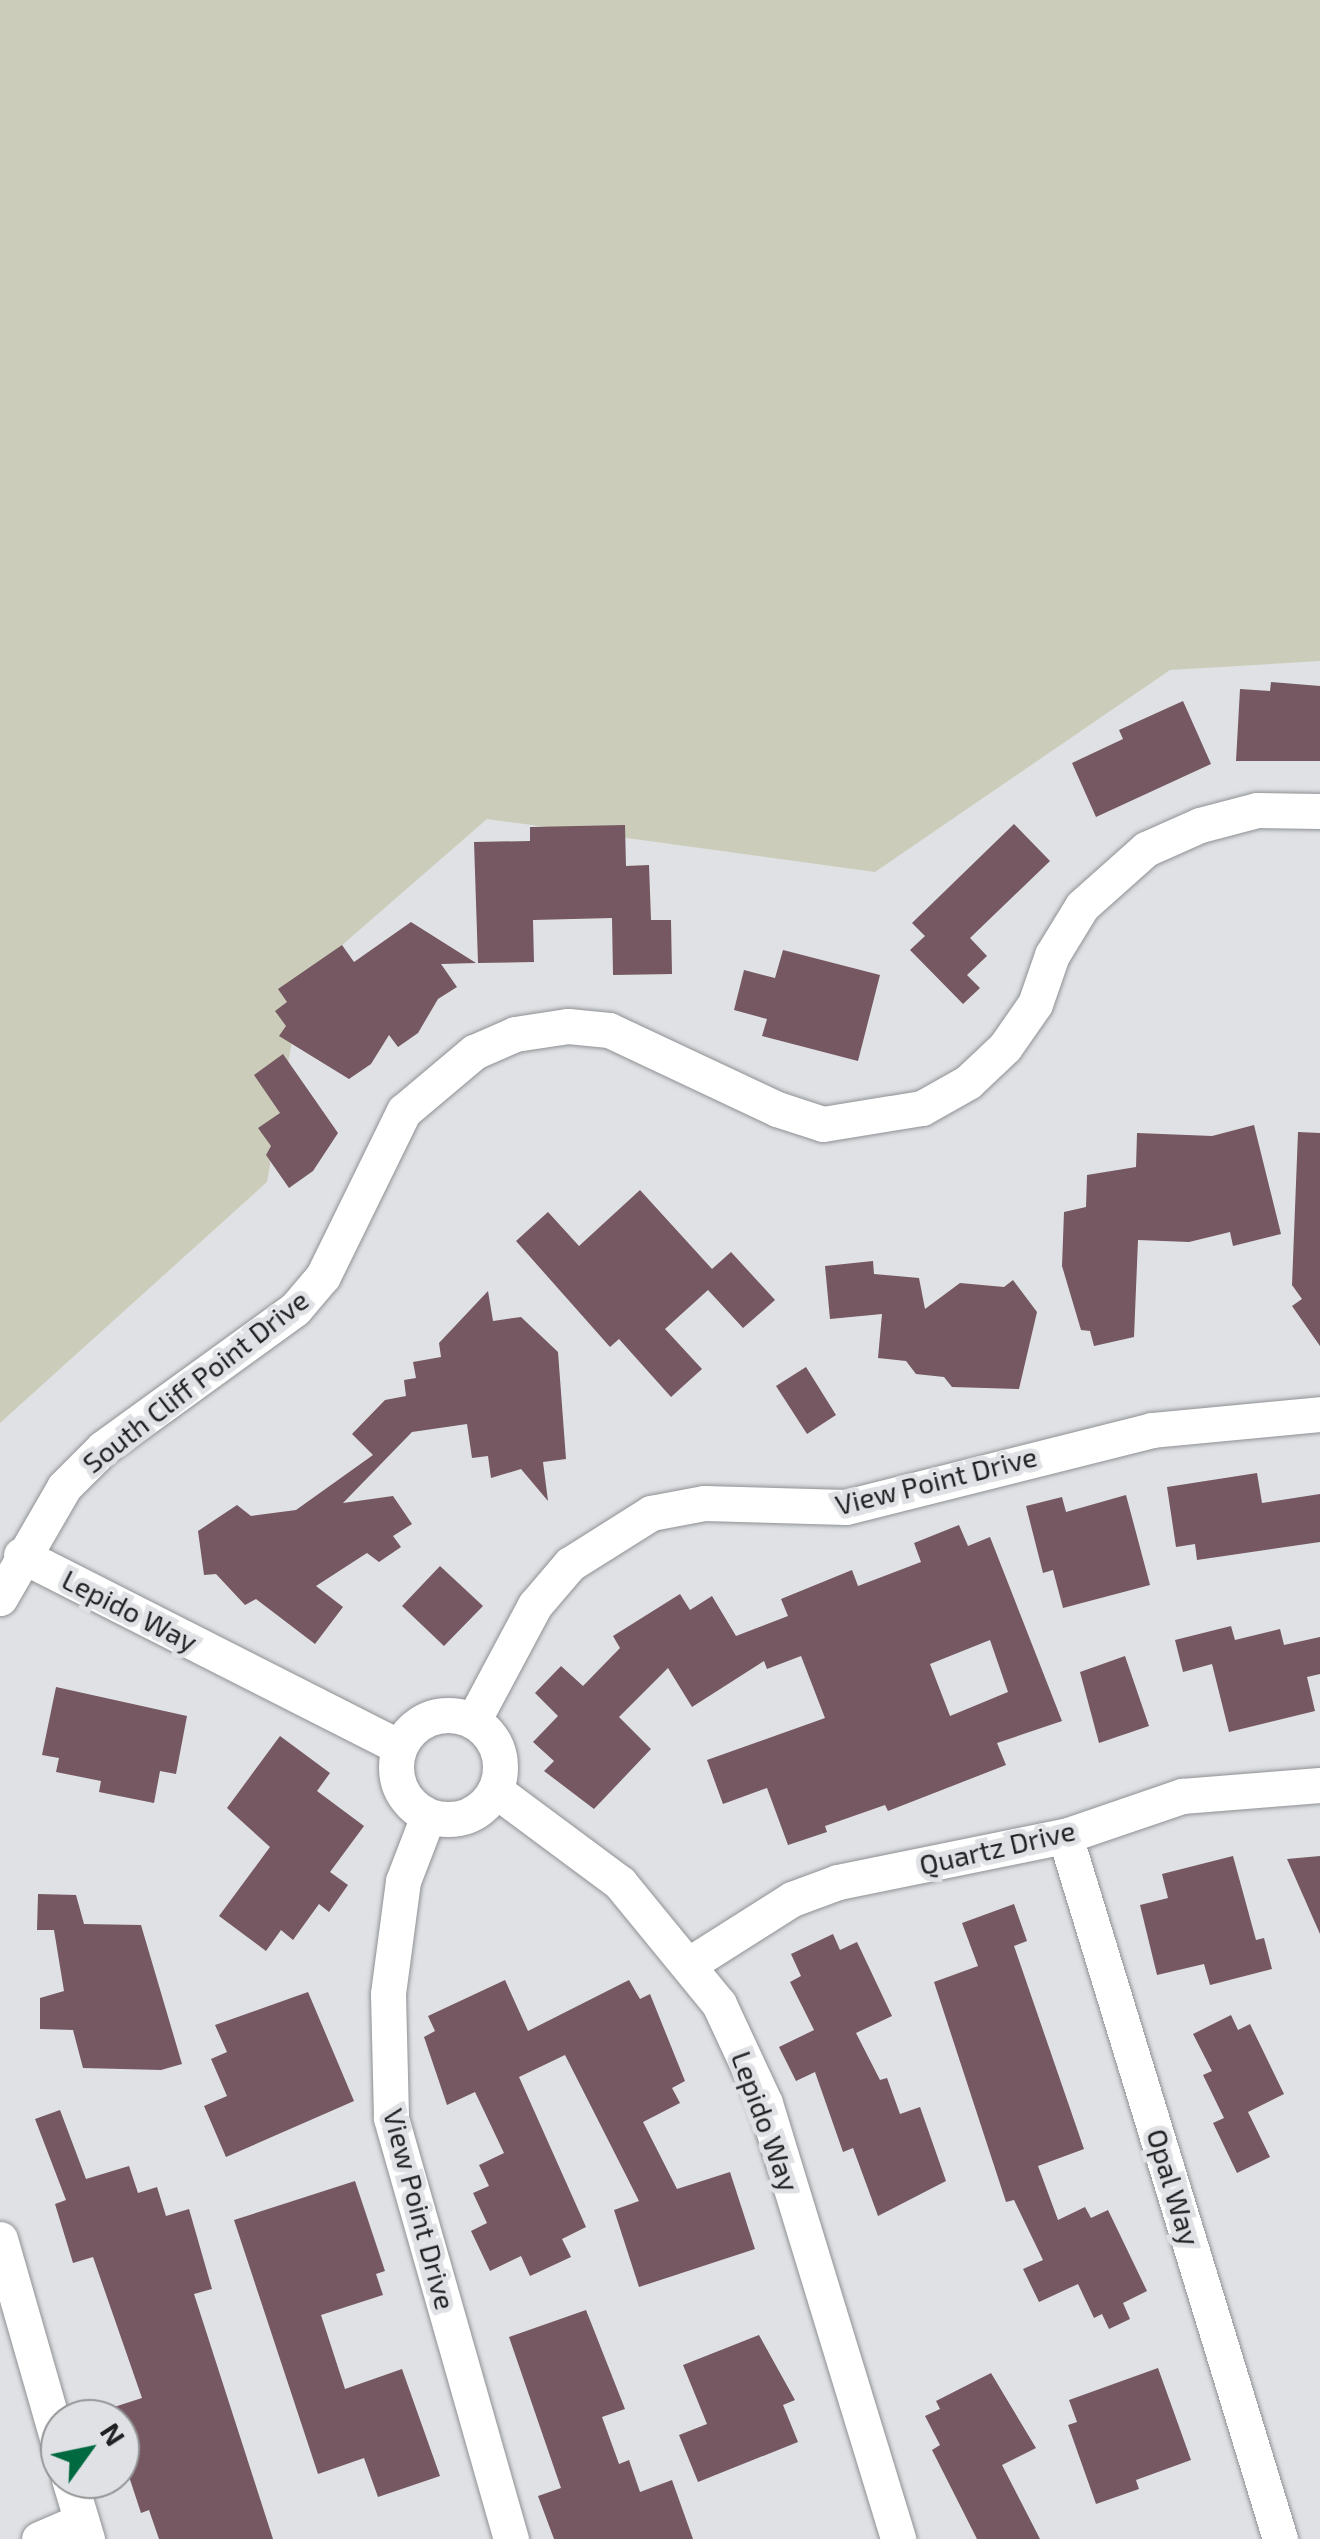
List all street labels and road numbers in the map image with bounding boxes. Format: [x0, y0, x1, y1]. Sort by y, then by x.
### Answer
street label: South Cliff Point Drive [76, 1282, 314, 1480]
street label: View Point Drive [831, 1439, 1041, 1521]
street label: Lepido Way [57, 1562, 203, 1658]
street label: Quartz Drive [916, 1813, 1078, 1881]
street label: Lepido Way [725, 2046, 807, 2196]
street label: View Point Drive [377, 2105, 463, 2313]
street label: Opal Way [1140, 2124, 1208, 2250]

